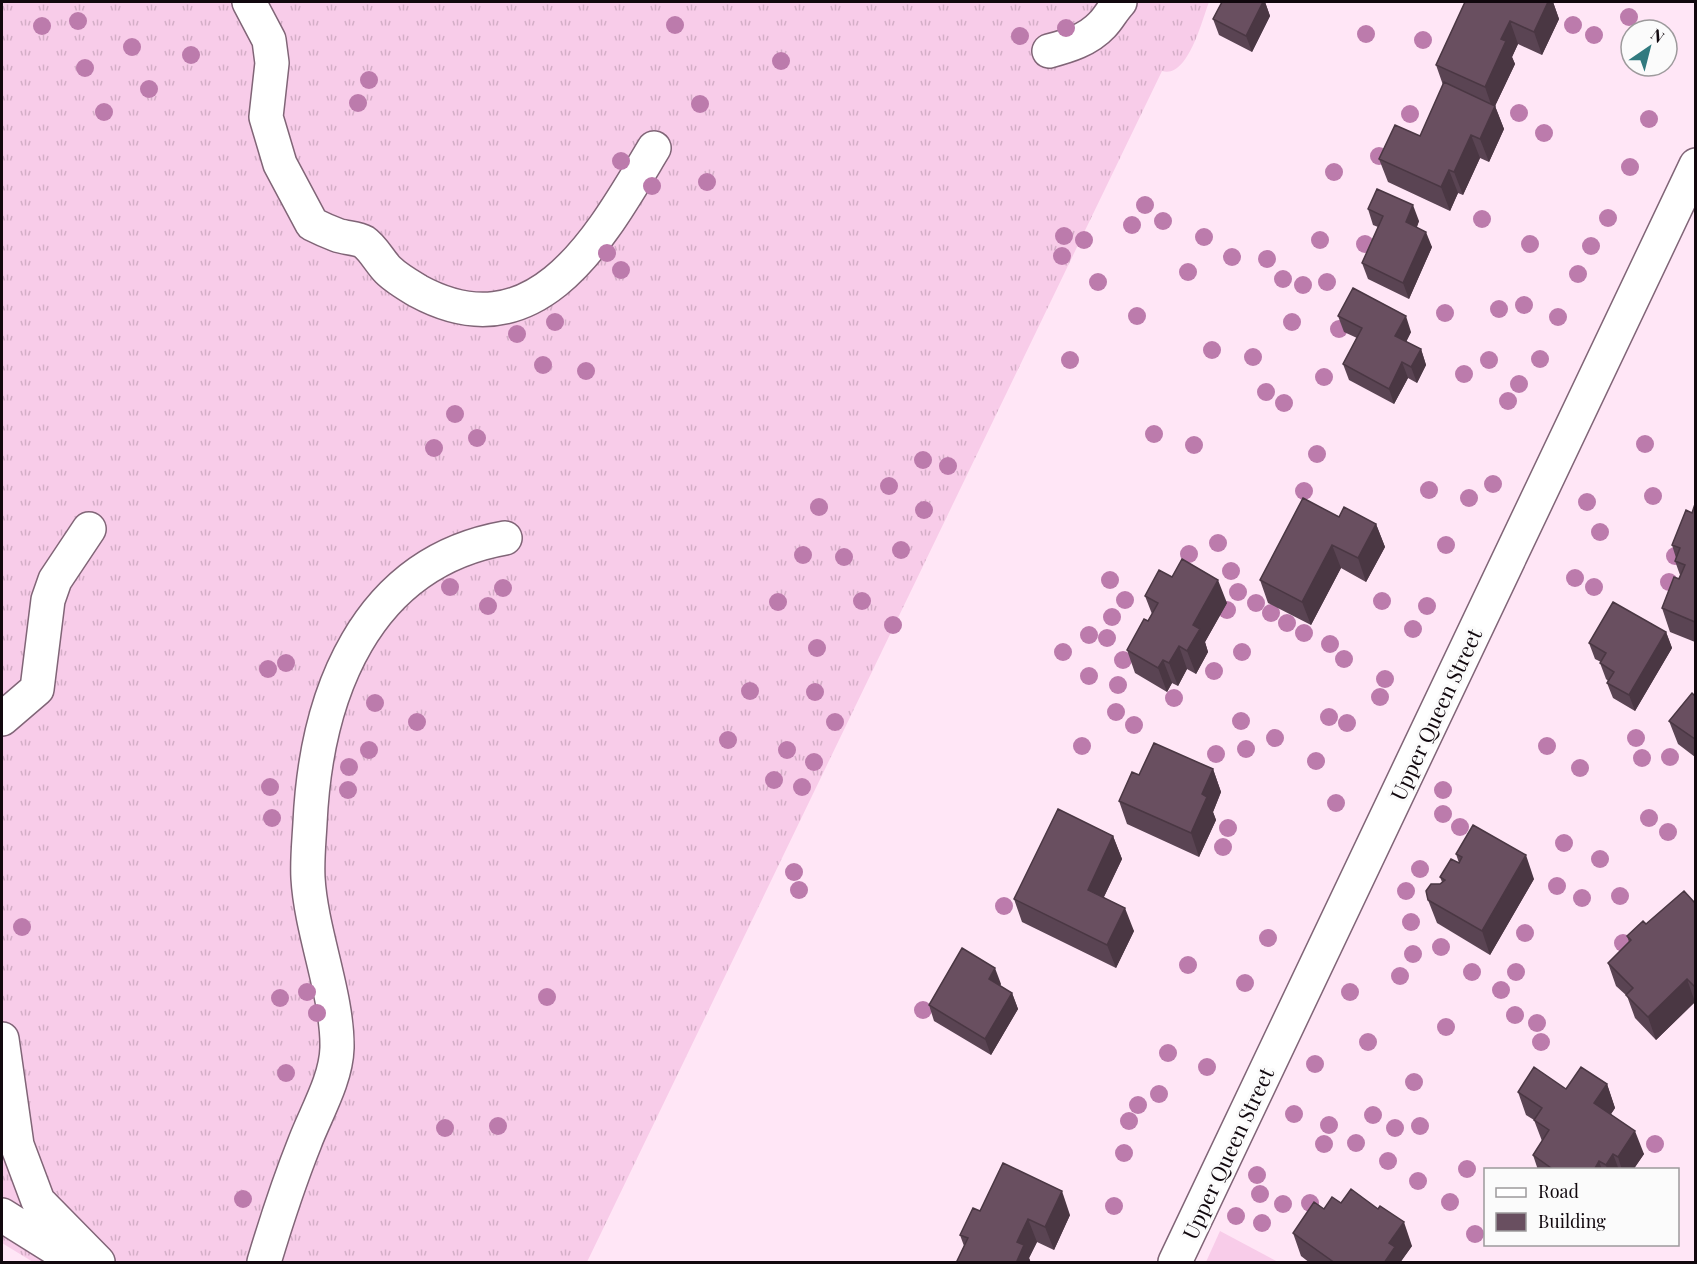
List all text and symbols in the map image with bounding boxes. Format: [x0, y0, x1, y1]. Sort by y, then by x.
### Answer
north arrow [1619, 18, 1679, 78]
text: N [1647, 23, 1669, 47]
street label: Upper Queen Street [1383, 623, 1487, 804]
street label: Upper Queen Street [1175, 1062, 1279, 1243]
legend [1484, 1168, 1679, 1246]
text: Road [1538, 1179, 1579, 1203]
text: Building [1538, 1209, 1606, 1233]

